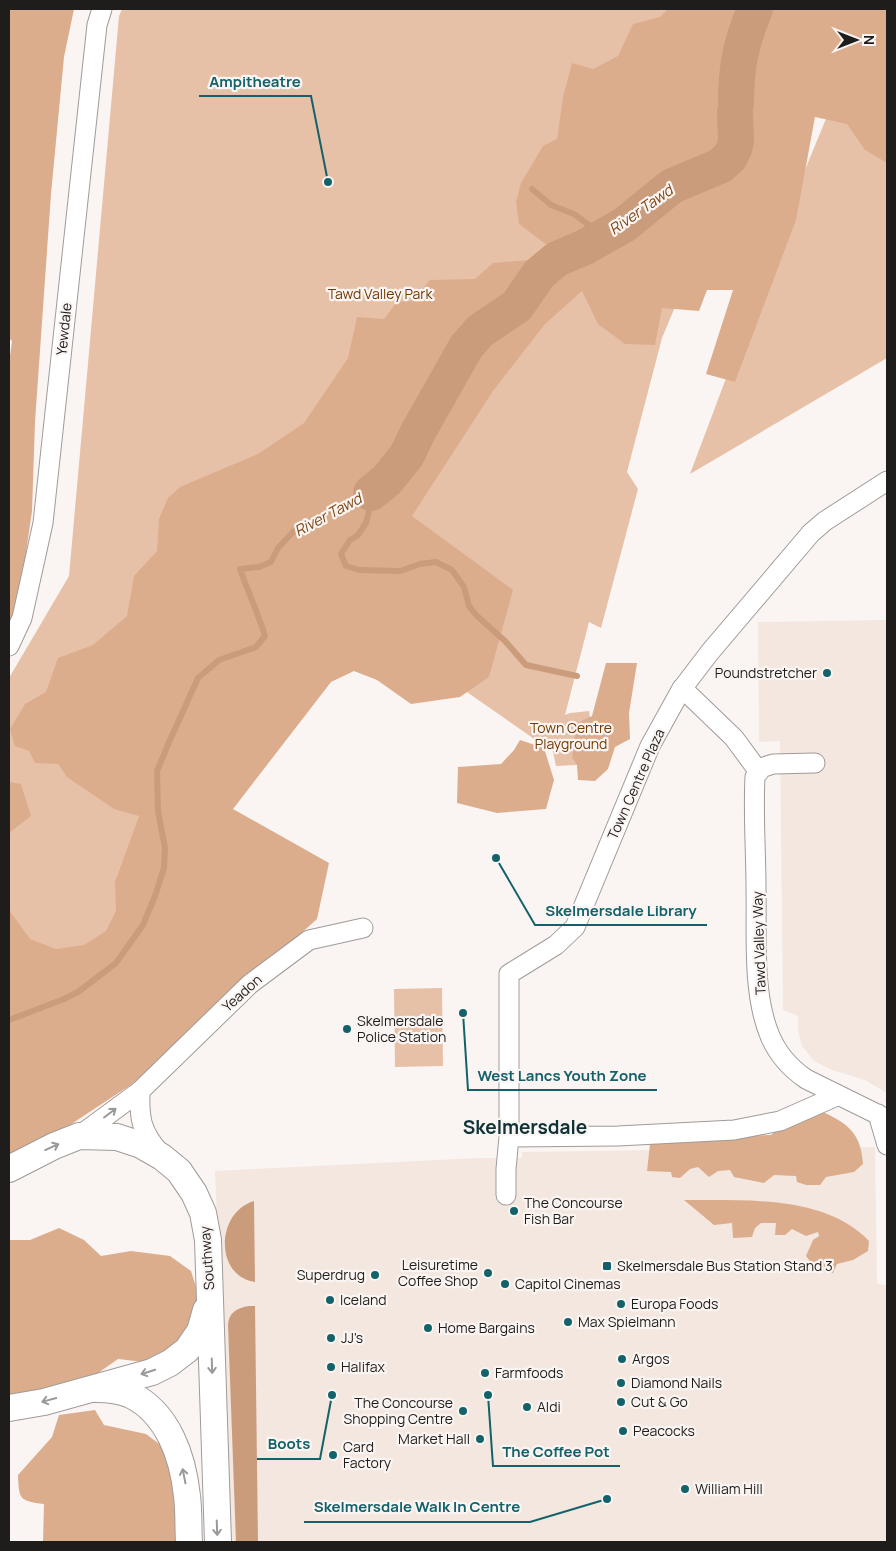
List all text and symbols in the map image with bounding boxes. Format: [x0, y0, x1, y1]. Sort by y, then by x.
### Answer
north arrow [831, 15, 881, 65]
text: N [860, 35, 879, 45]
callout: Ampitheatre [199, 66, 311, 96]
text: Ampitheatre [209, 71, 301, 92]
water label: River Tawd [605, 179, 679, 239]
park label: Tawd Valley Park [328, 284, 433, 303]
street label: Yewdale [51, 302, 76, 356]
water label: River Tawd [290, 487, 367, 541]
place label: Poundstretcher [715, 663, 817, 682]
marker: Poundstretcher [821, 667, 833, 679]
park label: Town Centre Playground [530, 718, 612, 753]
street label: Town Centre Plaza [603, 725, 668, 842]
street label: Tawd Valley Way [747, 890, 770, 995]
callout: Skelmersdale Library [535, 895, 707, 925]
text: Skelmersdale Library [545, 900, 697, 921]
street label: Yeadon [218, 970, 266, 1016]
place label: Skelmersdale Police Station [357, 1011, 446, 1046]
marker: Skelmersdale Police Station [341, 1023, 353, 1035]
callout: West Lancs Youth Zone [468, 1060, 657, 1090]
text: West Lancs Youth Zone [477, 1065, 647, 1086]
one-way arrow [103, 1108, 116, 1119]
district label: Skelmersdale [463, 1114, 587, 1140]
one-way arrow [44, 1142, 59, 1151]
place label: The Concourse Fish Bar [524, 1193, 623, 1228]
marker: The Concourse Fish Bar [508, 1205, 520, 1217]
street label: Southway [195, 1225, 218, 1291]
place label: Leisuretime Coffee Shop [398, 1255, 478, 1290]
place label: Skelmersdale Bus Station Stand 3 [617, 1256, 833, 1275]
marker: Skelmersdale Bus Station Stand 3 [601, 1260, 613, 1272]
place label: Superdrug [297, 1265, 365, 1284]
marker: Leisuretime Coffee Shop [482, 1267, 494, 1279]
marker: Superdrug [369, 1269, 381, 1281]
place label: Capitol Cinemas [515, 1274, 621, 1293]
marker: Capitol Cinemas [499, 1278, 511, 1290]
place label: Iceland [340, 1290, 387, 1309]
marker: Iceland [324, 1294, 336, 1306]
place label: Europa Foods [631, 1294, 718, 1313]
marker: Europa Foods [615, 1298, 627, 1310]
place label: Max Spielmann [578, 1312, 676, 1331]
marker: Max Spielmann [562, 1316, 574, 1328]
place label: Home Bargains [438, 1318, 535, 1337]
marker: Home Bargains [422, 1322, 434, 1334]
place label: JJ's [341, 1328, 363, 1347]
marker: JJ's [325, 1332, 337, 1344]
place label: Argos [632, 1349, 670, 1368]
marker: Argos [616, 1353, 628, 1365]
place label: Halifax [341, 1357, 385, 1376]
one-way arrow [207, 1358, 216, 1374]
marker: Halifax [325, 1361, 337, 1373]
place label: Farmfoods [495, 1363, 563, 1382]
marker: Farmfoods [479, 1367, 491, 1379]
one-way arrow [141, 1368, 156, 1377]
place label: Diamond Nails [631, 1373, 722, 1392]
marker: Diamond Nails [615, 1377, 627, 1389]
place label: Cut & Go [631, 1392, 688, 1411]
place label: The Concourse Shopping Centre [344, 1393, 453, 1428]
one-way arrow [41, 1396, 57, 1406]
marker: Cut & Go [615, 1396, 627, 1408]
place label: Aldi [537, 1397, 561, 1416]
marker: Aldi [521, 1401, 533, 1413]
marker: The Concourse Shopping Centre [457, 1405, 469, 1417]
place label: Peacocks [633, 1421, 695, 1440]
marker: Peacocks [617, 1425, 629, 1437]
callout: Boots [257, 1429, 320, 1459]
place label: Market Hall [398, 1429, 470, 1448]
text: Boots [268, 1433, 310, 1454]
marker: Market Hall [474, 1433, 486, 1445]
callout: The Coffee Pot [493, 1436, 620, 1466]
place label: Card Factory [343, 1437, 392, 1472]
text: The Coffee Pot [502, 1441, 610, 1462]
marker: Card Factory [327, 1449, 339, 1461]
one-way arrow [178, 1469, 188, 1485]
place label: William Hill [695, 1479, 763, 1498]
marker: William Hill [679, 1483, 691, 1495]
callout: Skelmersdale Walk In Centre [304, 1492, 530, 1522]
text: Skelmersdale Walk In Centre [314, 1496, 520, 1517]
one-way arrow [213, 1520, 222, 1536]

